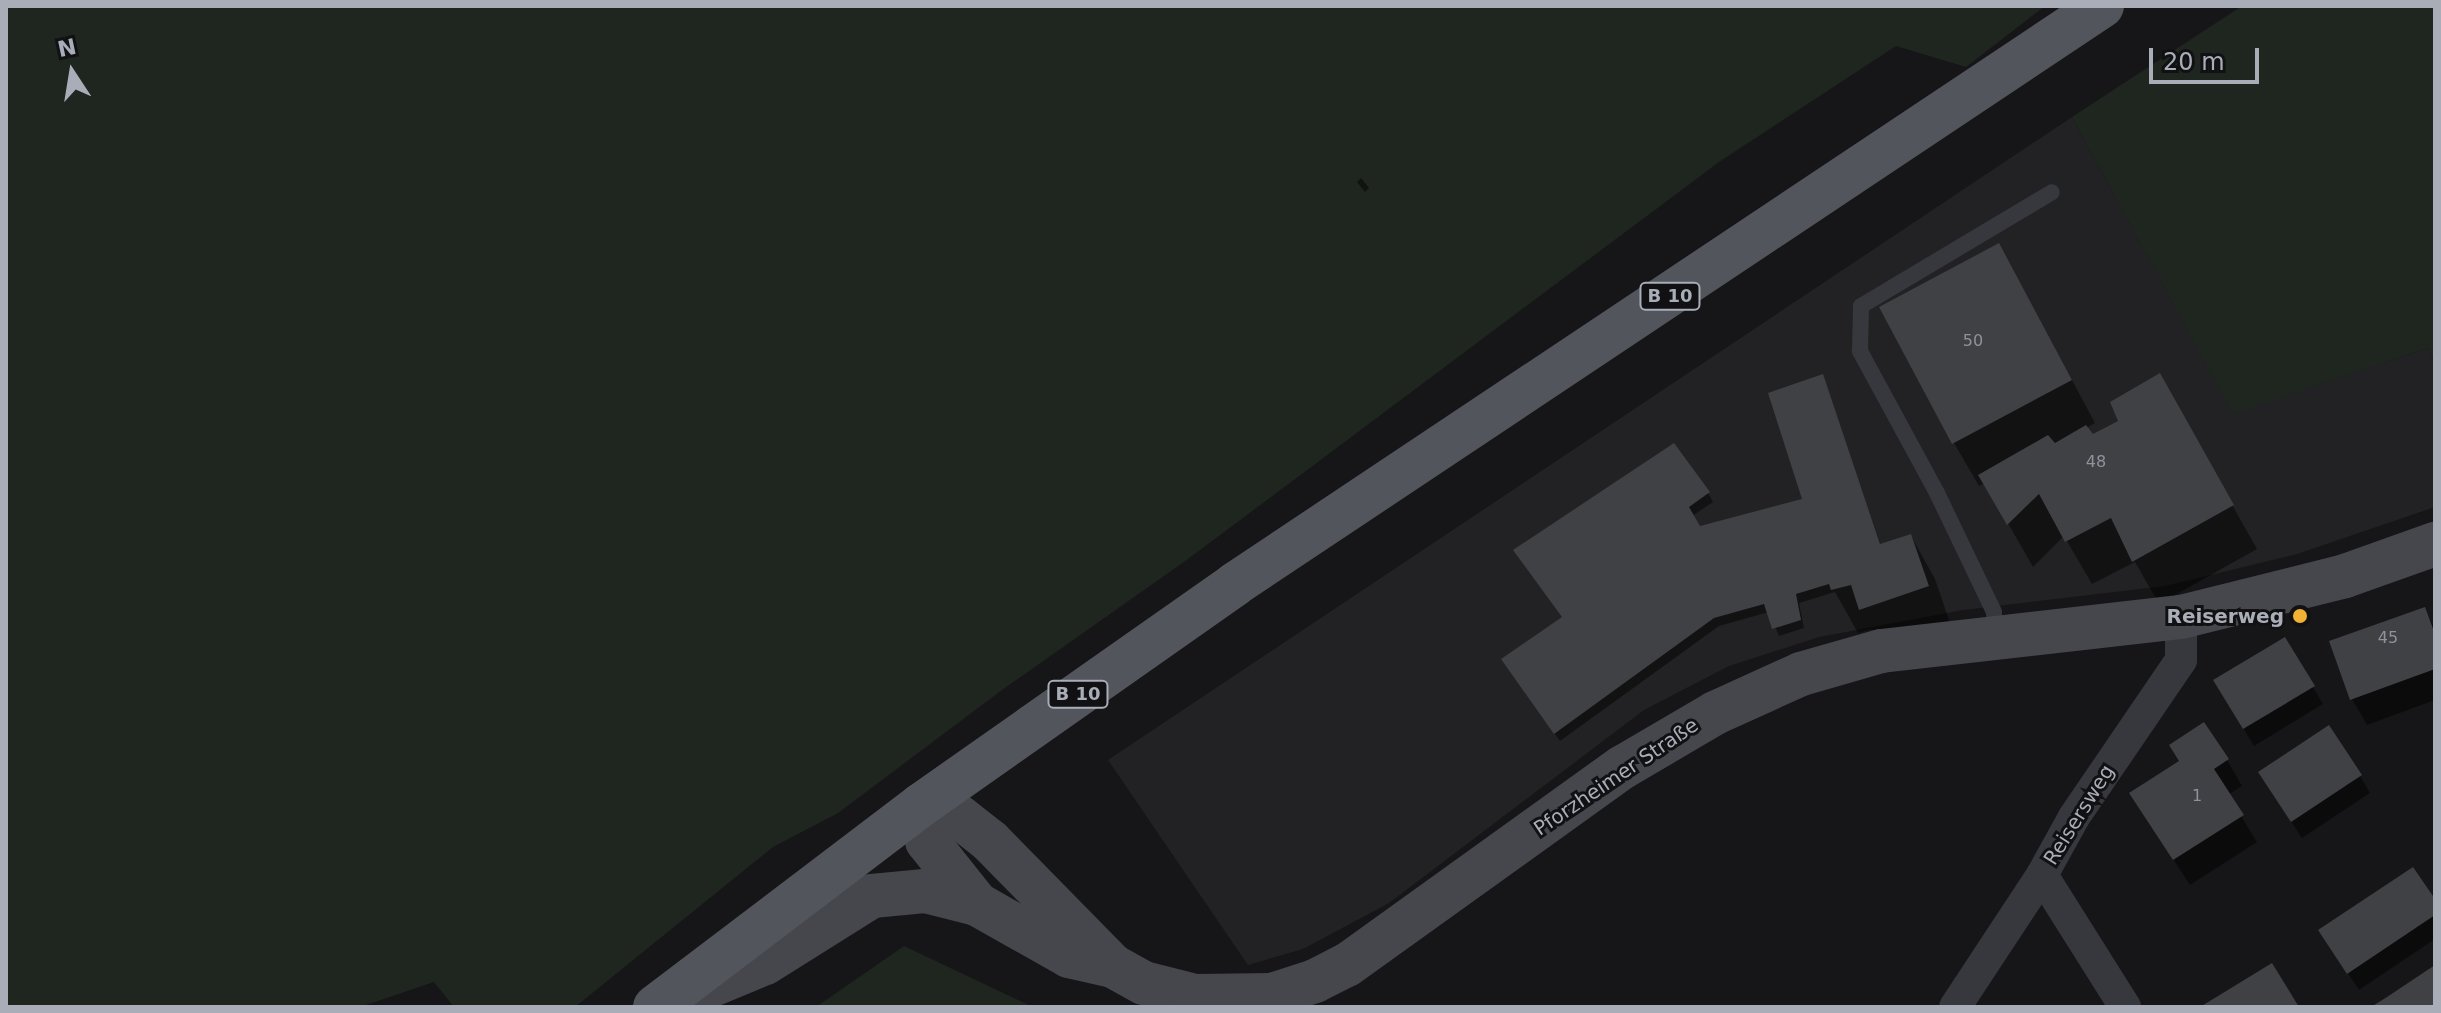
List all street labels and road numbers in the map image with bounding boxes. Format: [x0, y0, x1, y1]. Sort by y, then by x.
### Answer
road number: B 10 [1638, 282, 1702, 310]
road number: B 10 [1046, 680, 1110, 708]
street label: Pforzheimer Straße [1529, 713, 1703, 841]
street label: Reisersweg [2039, 760, 2119, 870]

